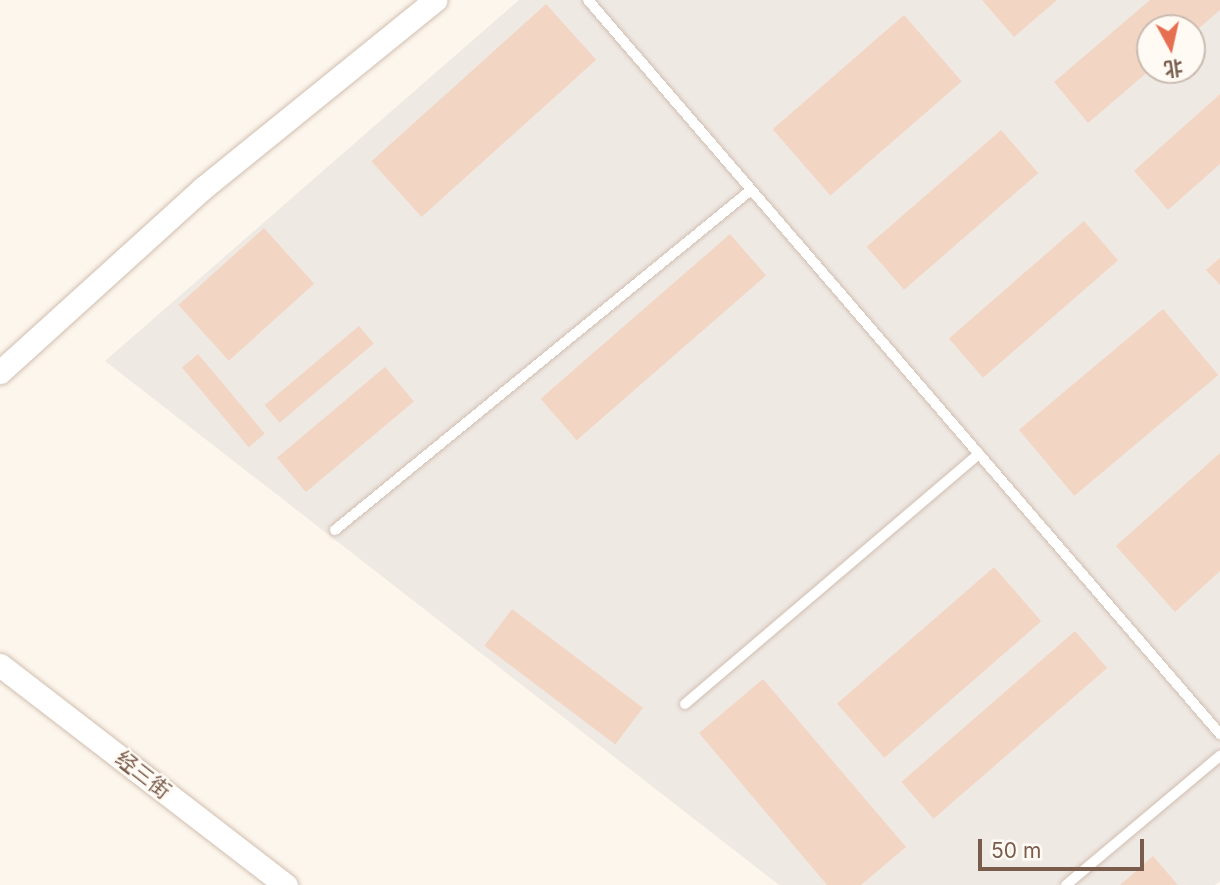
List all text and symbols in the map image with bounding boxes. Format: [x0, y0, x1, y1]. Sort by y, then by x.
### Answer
north arrow [1136, 14, 1206, 84]
text: 北 [1163, 56, 1185, 81]
street label: 经三街 [110, 746, 176, 804]
scale bar [982, 826, 1148, 870]
text: 50 m [991, 838, 1041, 863]

